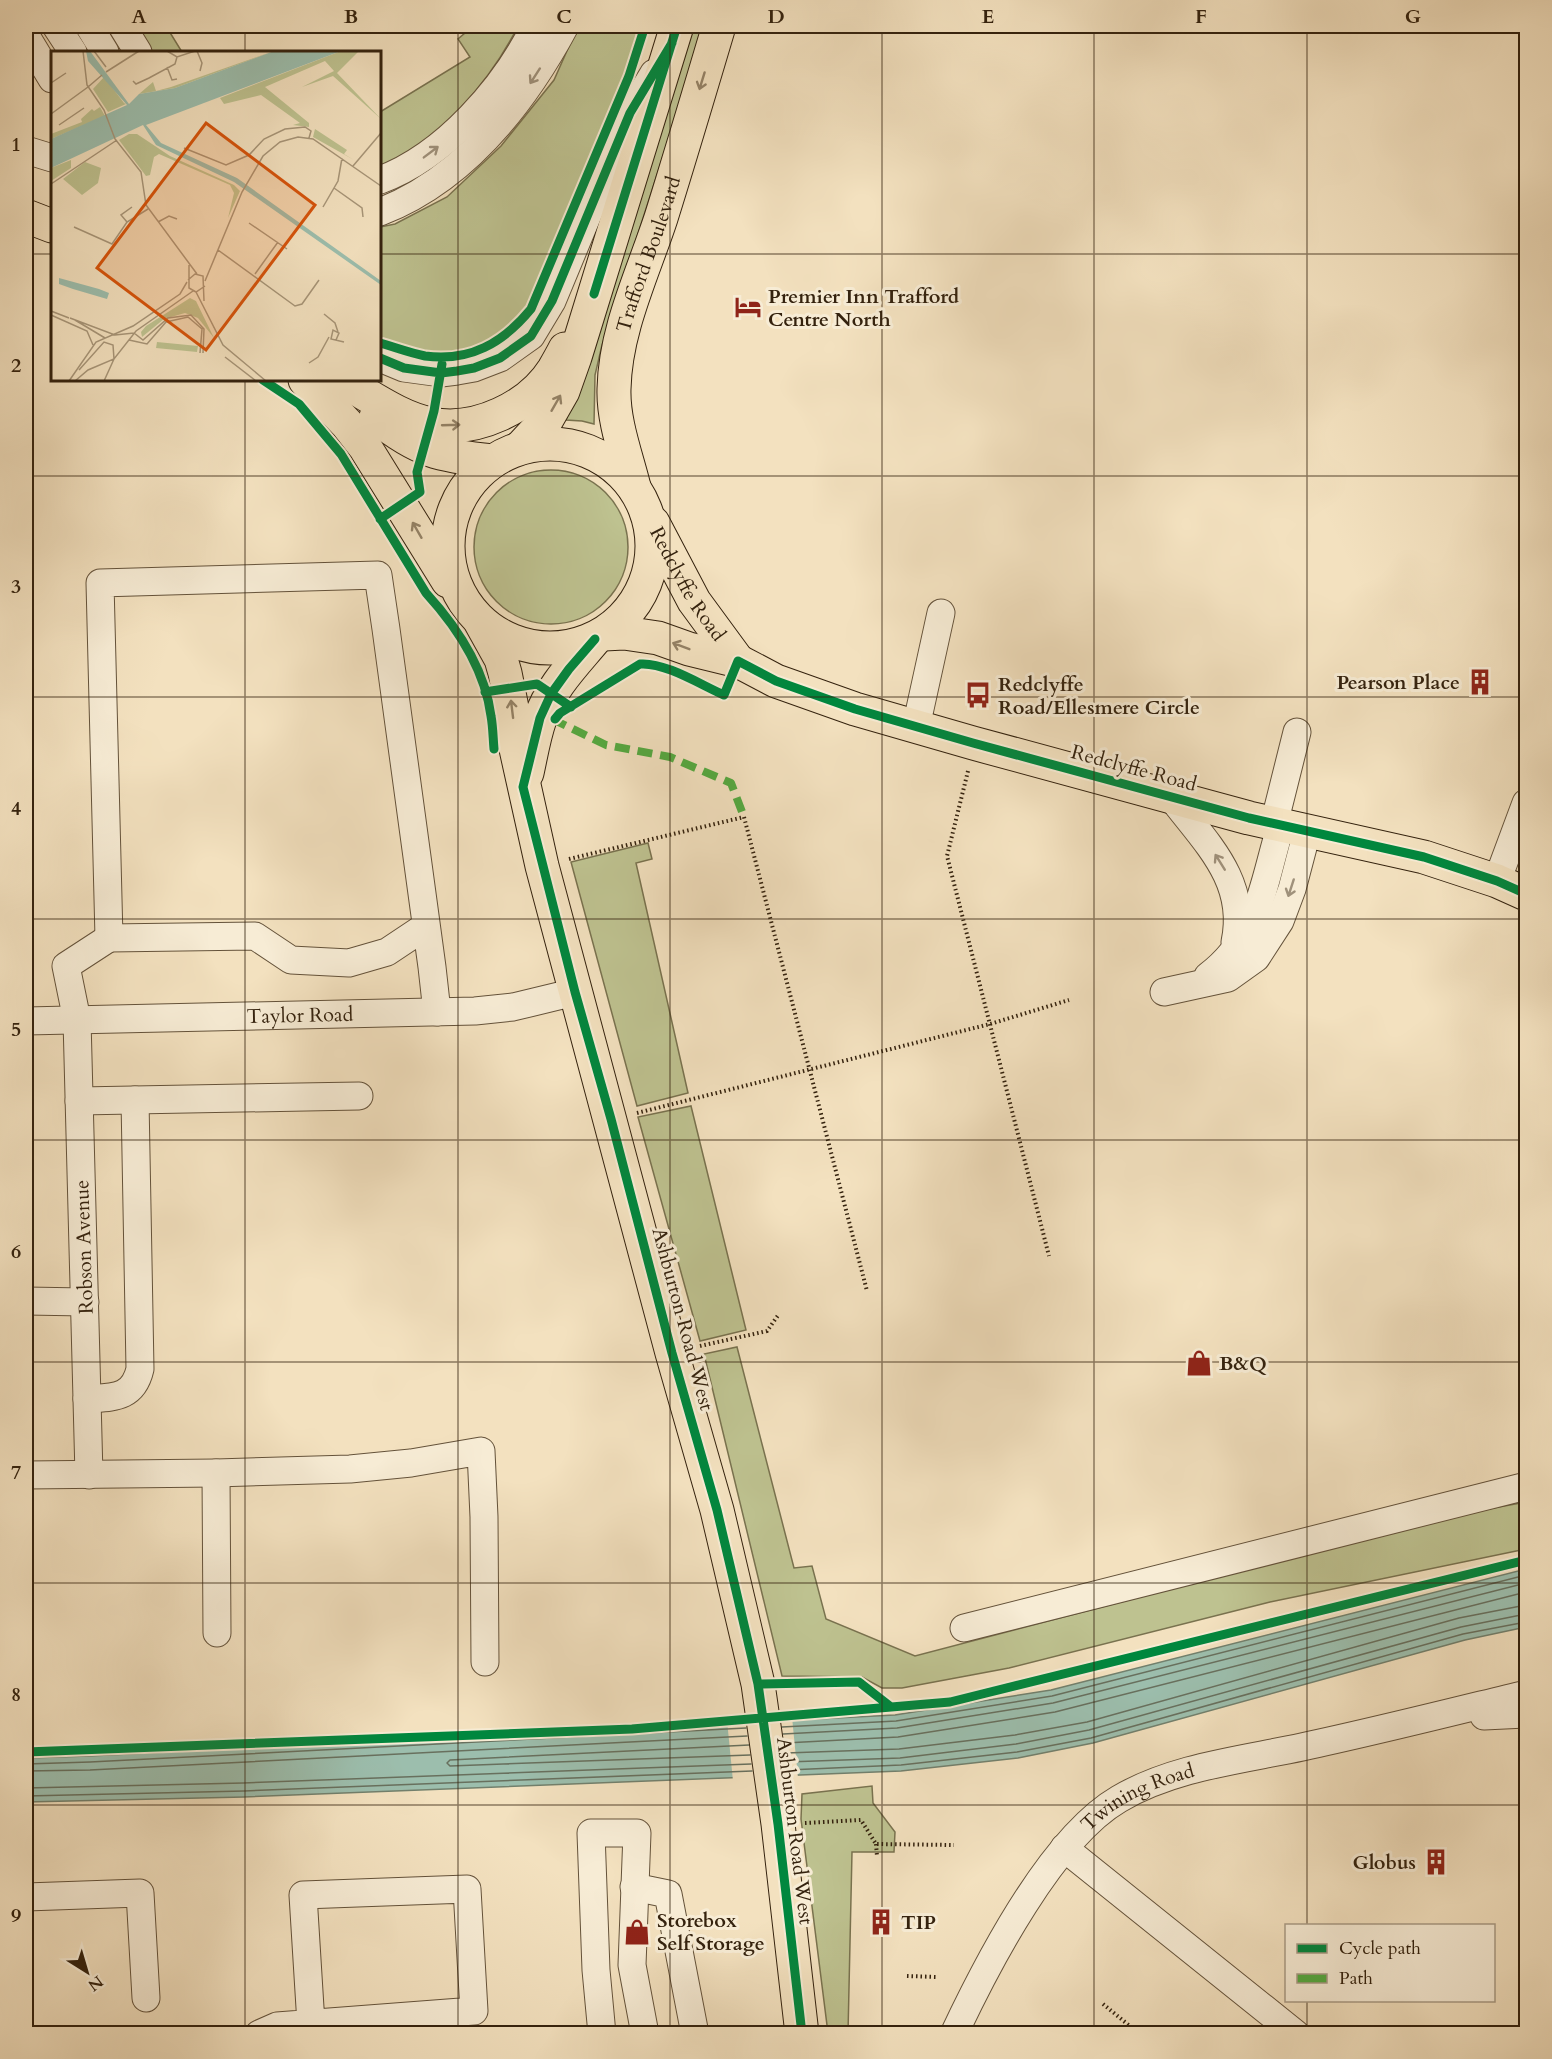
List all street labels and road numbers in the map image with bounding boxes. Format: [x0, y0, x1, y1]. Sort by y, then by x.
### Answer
street label: Trafford Boulevard [609, 173, 687, 335]
street label: Redclyffe Road [644, 522, 732, 647]
street label: Redclyffe Road [1068, 738, 1200, 798]
street label: Taylor Road [246, 1000, 354, 1030]
street label: Robson Avenue [68, 1179, 100, 1315]
street label: Ashburton Road West [646, 1225, 721, 1414]
street label: Ashburton Road West [770, 1736, 820, 1927]
street label: Twining Road [1075, 1756, 1197, 1837]

